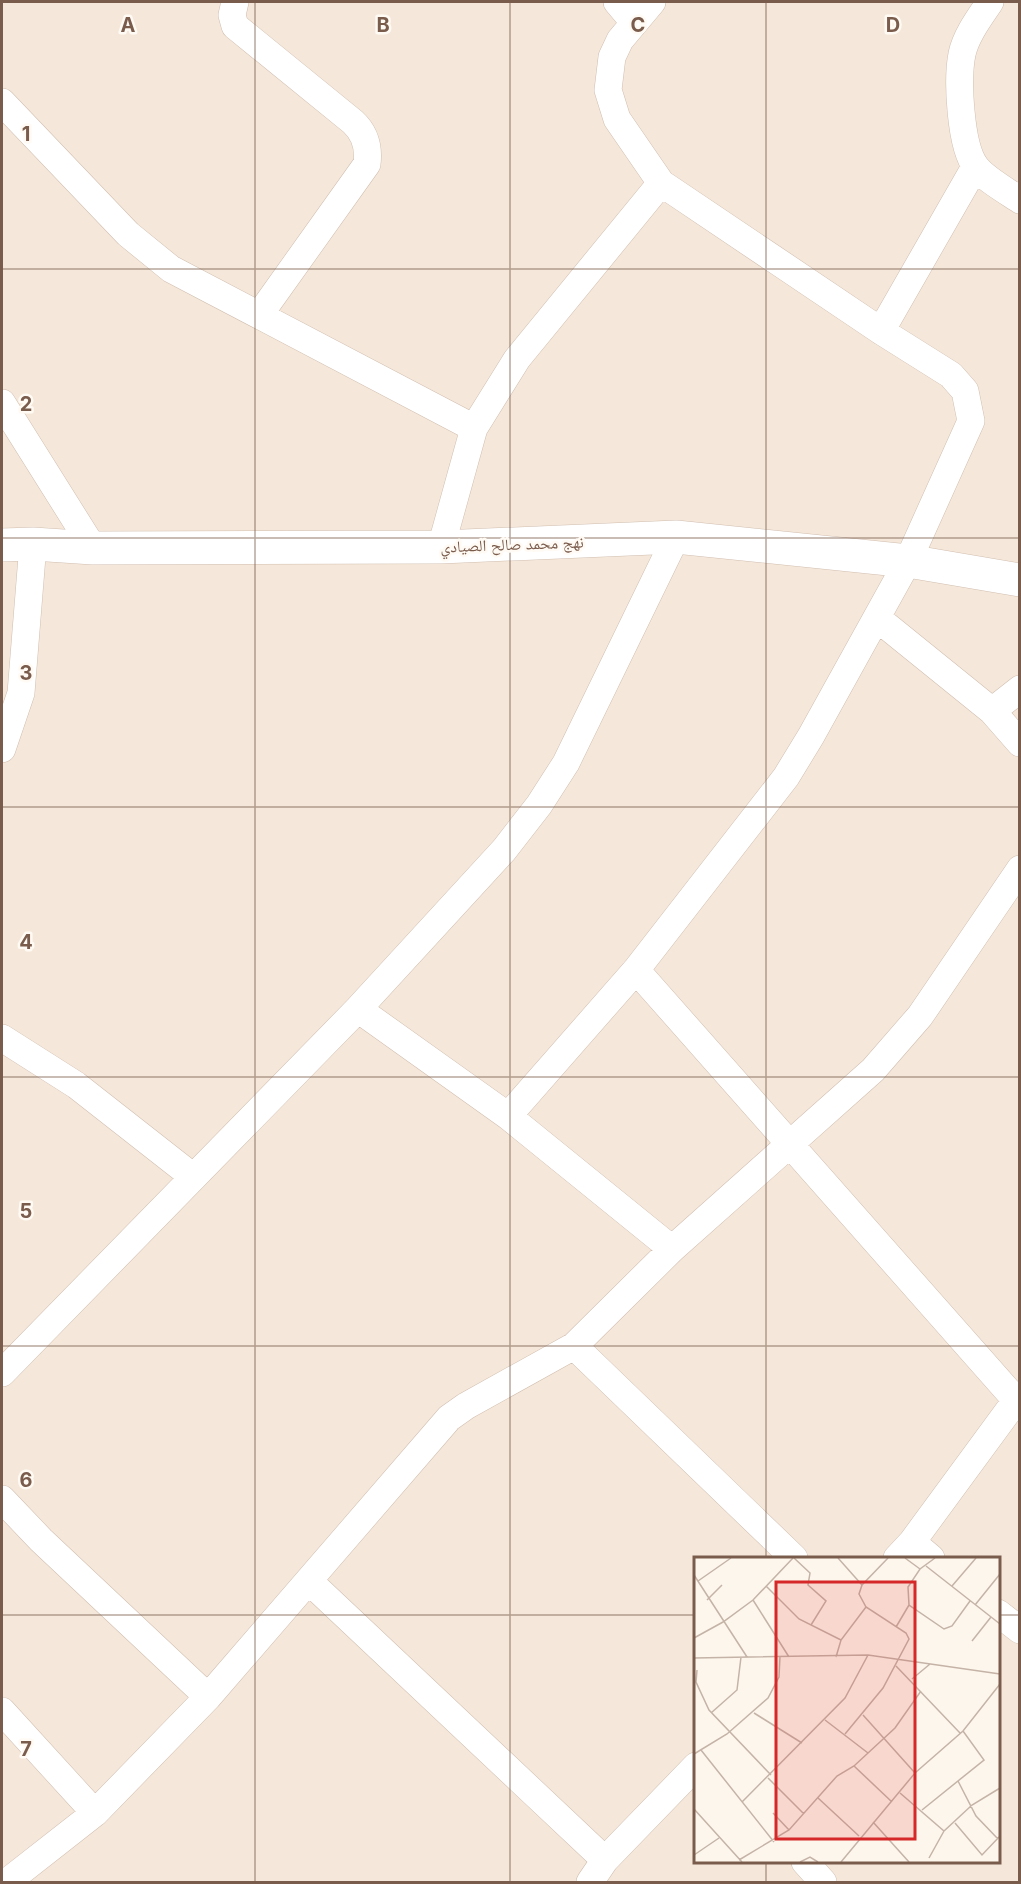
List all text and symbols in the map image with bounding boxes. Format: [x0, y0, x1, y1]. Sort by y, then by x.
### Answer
text: A [121, 13, 136, 37]
text: B [376, 13, 390, 37]
text: C [631, 13, 645, 37]
text: D [886, 13, 900, 37]
text: 1 [22, 122, 30, 146]
text: 2 [20, 392, 32, 416]
street label: نهج محمد صالح الصيادي [440, 532, 584, 560]
text: 3 [20, 661, 32, 685]
text: 4 [19, 930, 33, 954]
text: 5 [20, 1199, 32, 1223]
text: 6 [20, 1468, 33, 1492]
inset map [694, 1557, 1000, 1863]
text: 7 [20, 1737, 32, 1761]

